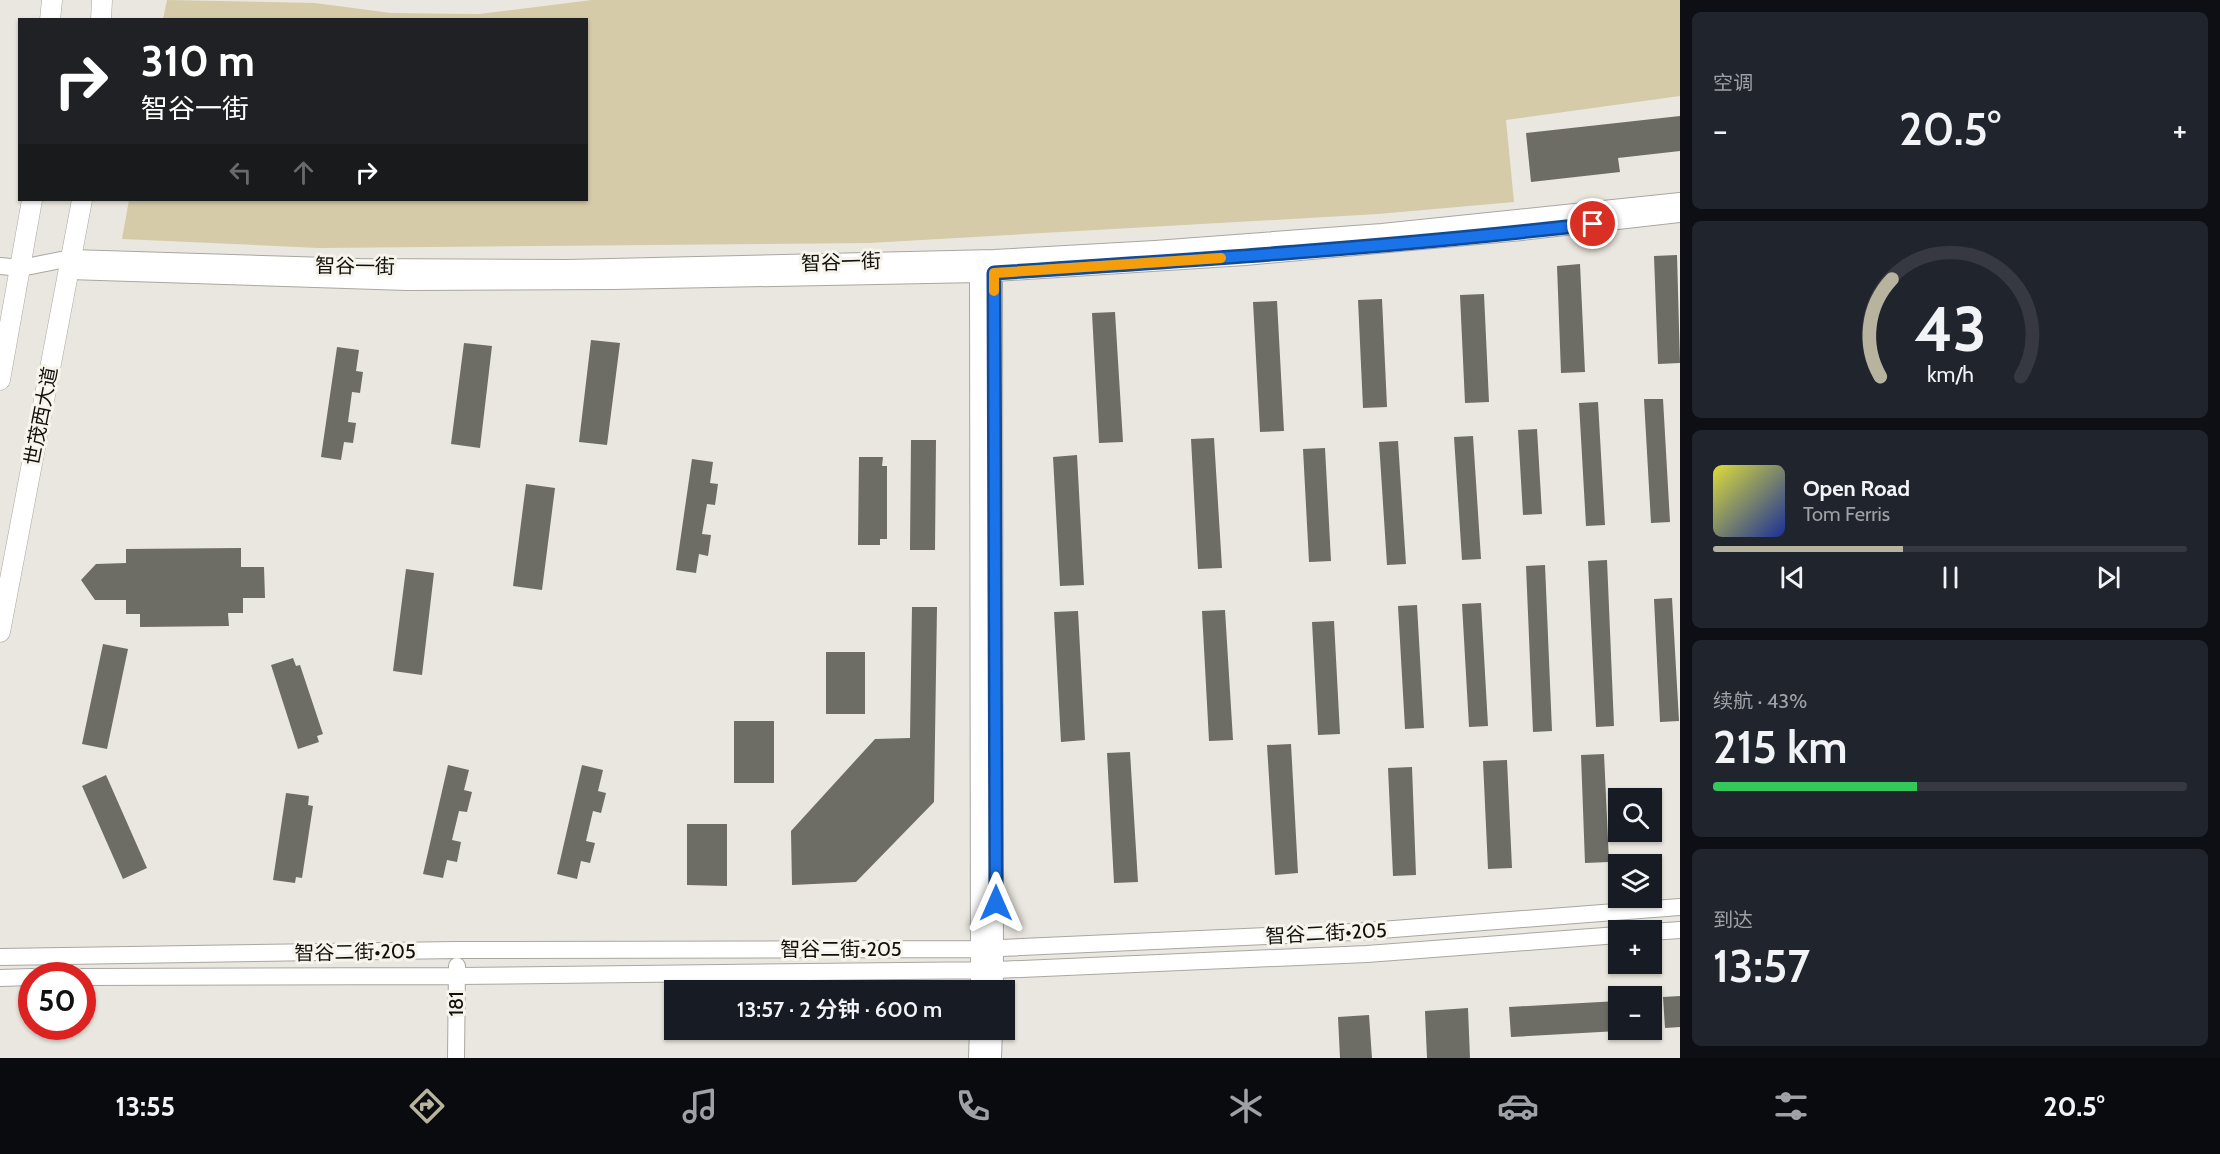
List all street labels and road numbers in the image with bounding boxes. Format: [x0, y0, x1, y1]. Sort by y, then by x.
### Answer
street label: 智谷一街 [801, 249, 881, 275]
street label: 智谷一街 [315, 253, 395, 279]
street label: 世茂西大道 [20, 365, 62, 467]
street label: 智谷二街•205 [1265, 918, 1387, 948]
street label: 智谷二街•205 [780, 937, 902, 961]
street label: 智谷二街•205 [294, 939, 416, 965]
street label: 181 [444, 991, 468, 1017]

